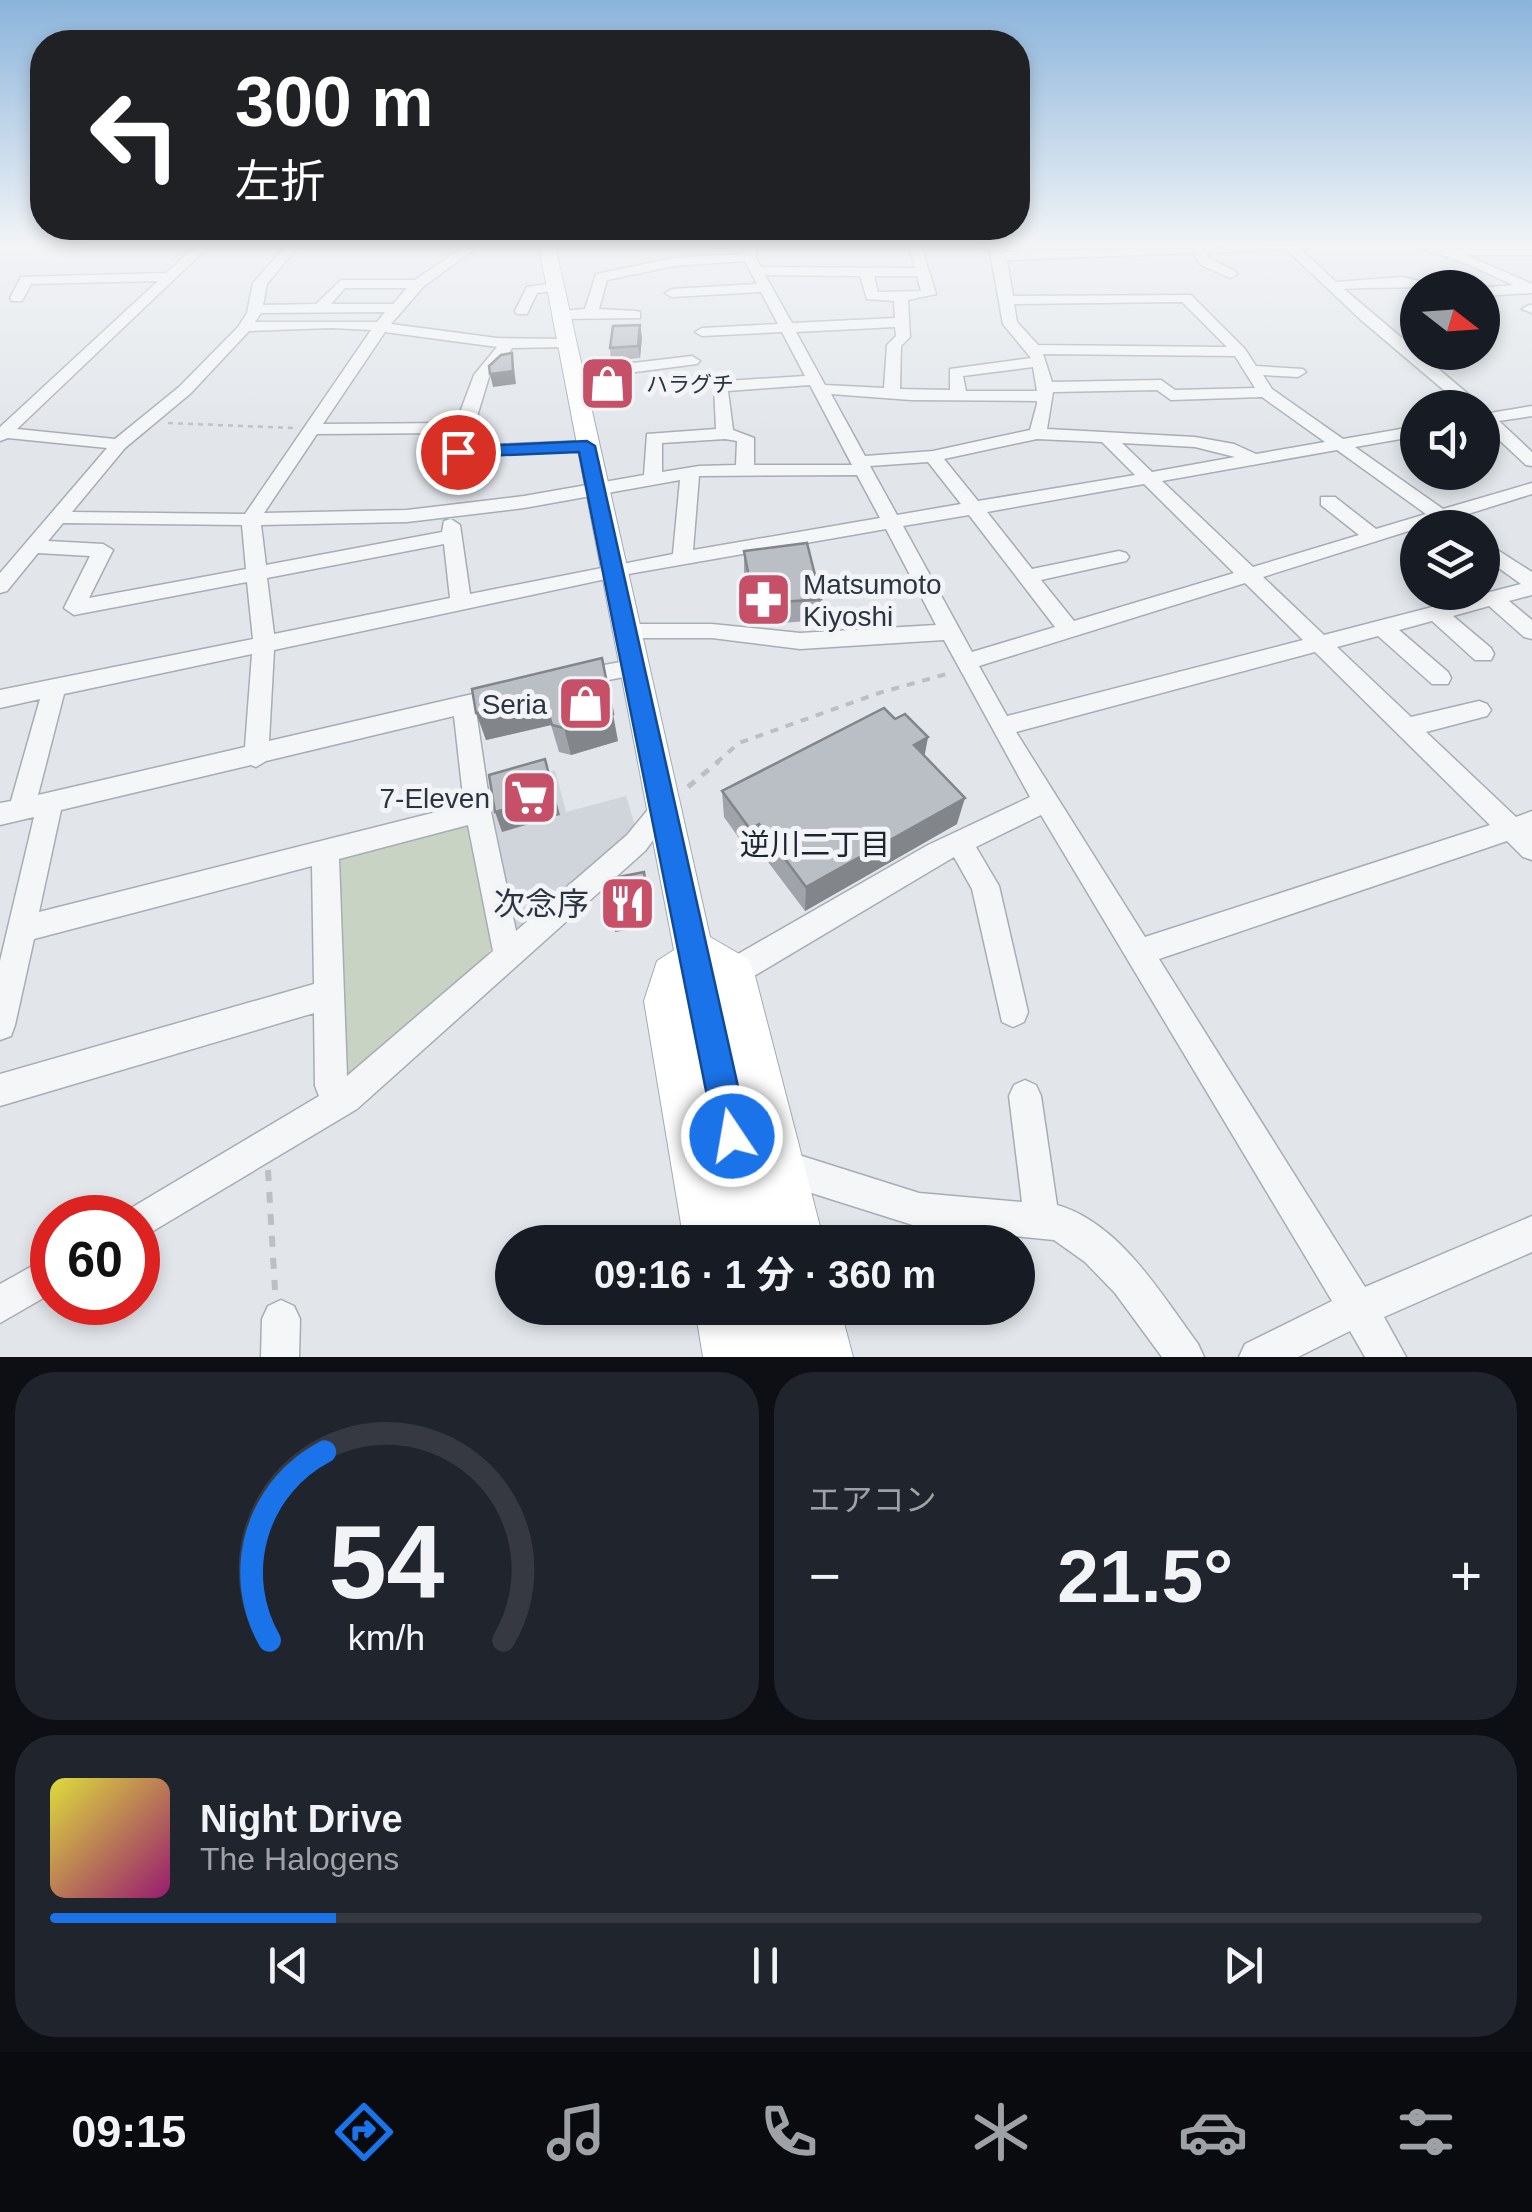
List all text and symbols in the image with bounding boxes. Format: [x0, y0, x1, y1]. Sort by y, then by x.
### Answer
text: 300 m [235, 63, 433, 141]
icon: left [70, 70, 200, 200]
text: 左折 [235, 156, 325, 207]
north arrow [1400, 270, 1500, 370]
map controls [1400, 270, 1500, 610]
shop icon: ハラグチ [577, 354, 637, 414]
place label: ハラグチ [646, 372, 734, 397]
button: sound [1400, 390, 1500, 490]
pin [416, 410, 501, 495]
icon: arrive [431, 425, 486, 480]
button: layers [1400, 510, 1500, 610]
place label: Matsumoto Kiyoshi [803, 569, 942, 632]
pharmacy icon: Matsumoto Kiyoshi [734, 570, 794, 630]
shop icon: Seria [556, 674, 616, 734]
place label: Seria [482, 689, 547, 720]
supermarket icon: 7-Eleven [499, 768, 559, 828]
place label: 7-Eleven [379, 783, 490, 814]
district label: 逆川二丁目 [740, 828, 890, 861]
restaurant icon: 次念序 [598, 874, 658, 934]
place label: 次念序 [493, 886, 589, 922]
position arrow [680, 1084, 784, 1188]
speed limit sign: 60 [30, 1195, 160, 1325]
text: 09:16 · 1 分 · 360 m [594, 1254, 936, 1296]
text: エアコン [809, 1482, 937, 1518]
text: 54 [329, 1504, 445, 1620]
text: 21.5° [1057, 1534, 1233, 1618]
text: − [809, 1545, 841, 1607]
text: + [1450, 1545, 1482, 1607]
text: km/h [348, 1618, 425, 1658]
text: Night Drive [200, 1798, 403, 1840]
text: The Halogens [200, 1841, 399, 1877]
icon: previous [261, 1938, 316, 1993]
icon: pause [738, 1938, 793, 1993]
icon: next [1216, 1938, 1271, 1993]
icon: directions [329, 2097, 399, 2167]
icon: music [541, 2097, 611, 2167]
icon: phone [754, 2097, 824, 2167]
icon: climate [966, 2097, 1036, 2167]
icon: car [1178, 2097, 1248, 2167]
icon: filters [1391, 2097, 1461, 2167]
text: 09:15 [71, 2106, 186, 2157]

